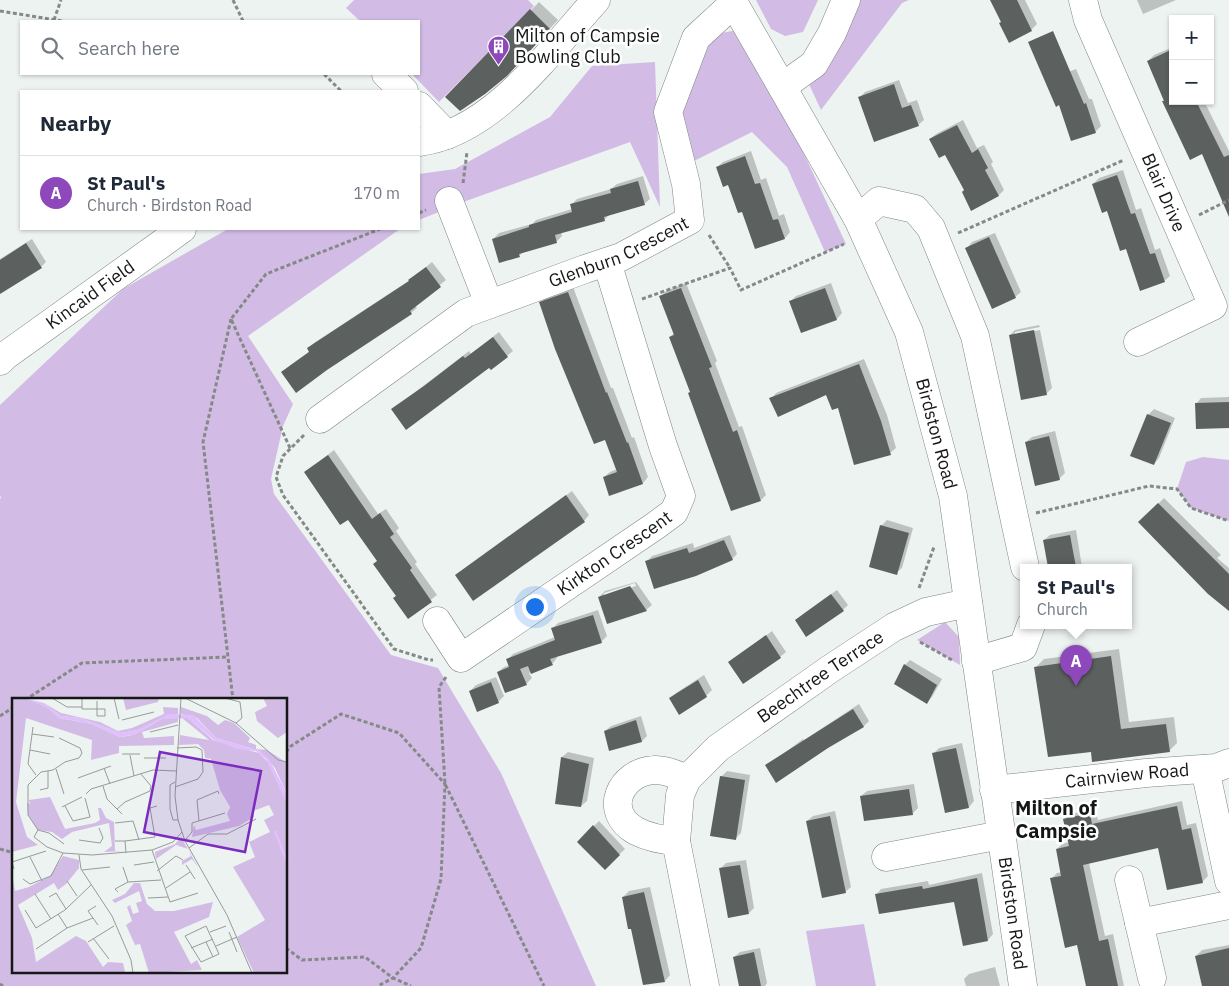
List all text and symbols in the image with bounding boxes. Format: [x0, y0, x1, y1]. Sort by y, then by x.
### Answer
map controls [1169, 15, 1214, 105]
button: + [1169, 15, 1214, 60]
search box [20, 20, 420, 75]
place label: Milton of Campsie Bowling Club [515, 24, 660, 68]
icon: search [38, 34, 66, 62]
building icon: Milton of Campsie Bowling Club [487, 34, 511, 65]
text: Search here [78, 36, 180, 60]
button: − [1169, 60, 1214, 105]
text: Nearby [40, 109, 111, 137]
street label: Blair Drive [1137, 150, 1191, 235]
text: St Paul's [87, 171, 165, 195]
text: A [51, 183, 61, 203]
text: 170 m [353, 183, 400, 203]
text: Church · Birdston Road [87, 195, 252, 215]
street label: Glenburn Crescent [545, 211, 693, 292]
street label: Kincaid Field [41, 255, 139, 334]
street label: Birdston Road [911, 376, 963, 492]
street label: Kirkton Crescent [552, 505, 676, 600]
popup [1020, 564, 1132, 629]
text: St Paul's [1037, 575, 1115, 599]
your location [522, 594, 548, 620]
text: Church [1037, 599, 1088, 619]
street label: Beechtree Terrace [752, 625, 888, 728]
pin: A [1060, 645, 1092, 686]
inset map [12, 698, 288, 974]
street label: Cairnview Road [1064, 758, 1190, 793]
district label: Milton of Campsie [1015, 794, 1097, 844]
street label: Birdston Road [994, 855, 1033, 971]

